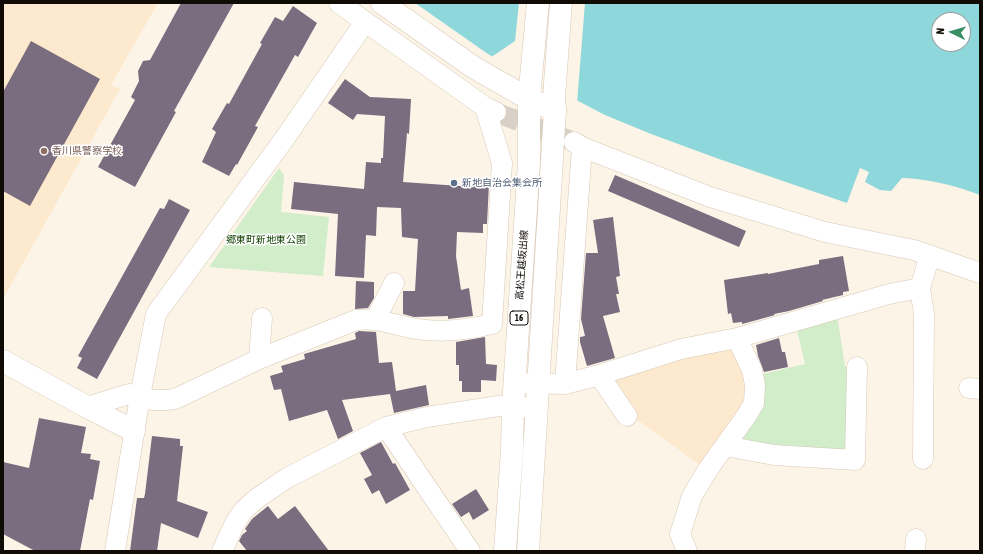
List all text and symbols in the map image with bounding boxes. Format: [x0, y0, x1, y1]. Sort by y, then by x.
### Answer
north arrow [931, 12, 971, 52]
text: N [934, 27, 946, 35]
place label: 香川県警察学校 [52, 145, 122, 157]
marker: 香川県警察学校 [39, 146, 49, 156]
place label: 新地自治会集会所 [462, 177, 542, 189]
marker: 新地自治会集会所 [449, 178, 459, 188]
street label: 高松王越坂出線 [514, 230, 530, 300]
park label: 郷東町新地東公園 [226, 234, 306, 246]
road number: 16 [510, 311, 528, 325]

